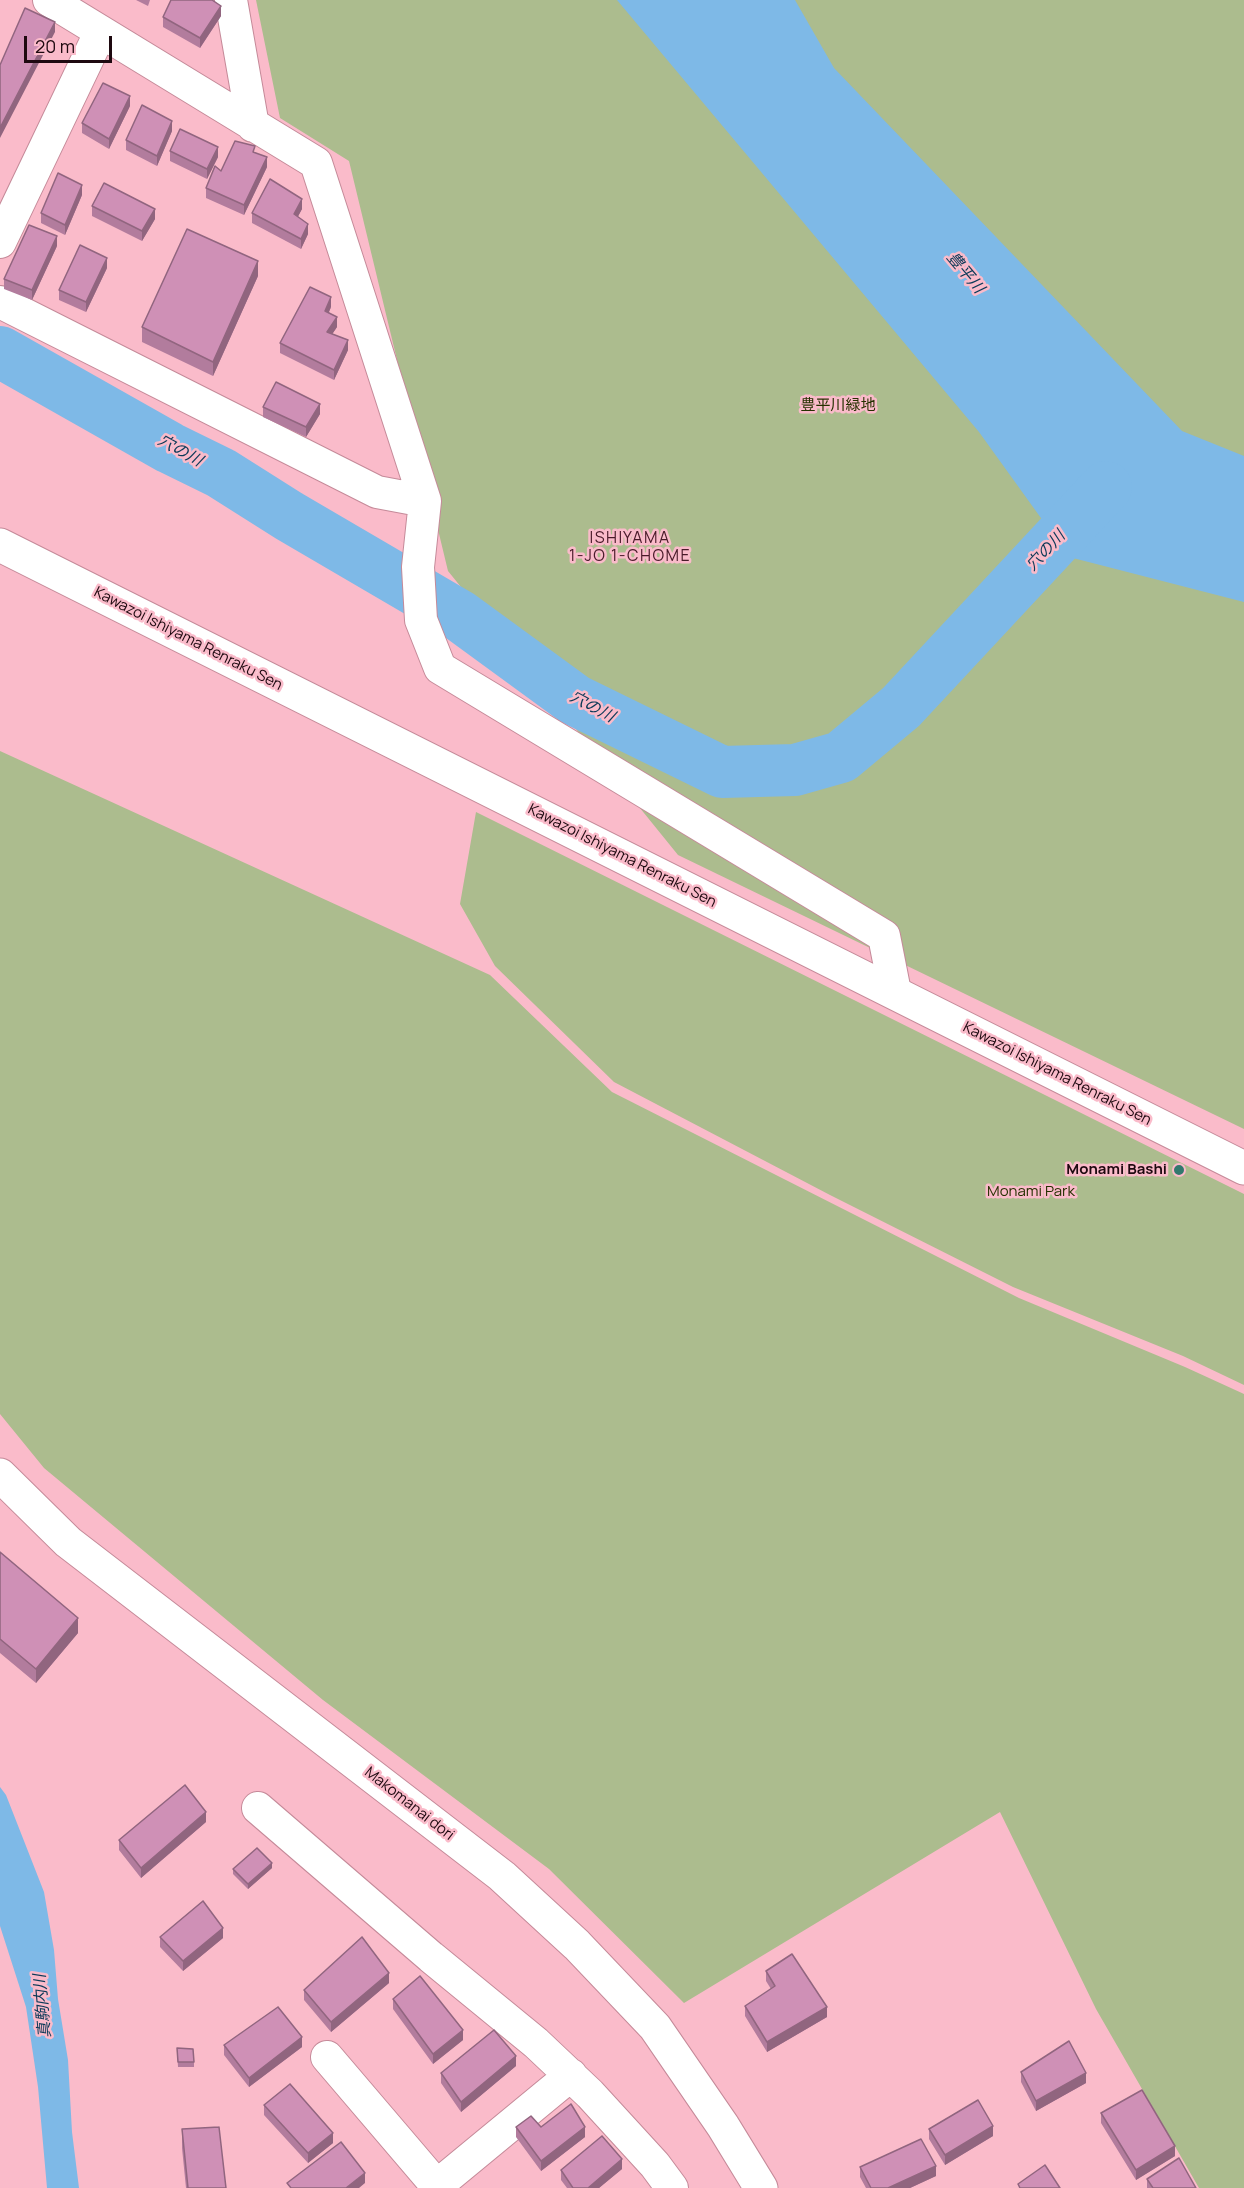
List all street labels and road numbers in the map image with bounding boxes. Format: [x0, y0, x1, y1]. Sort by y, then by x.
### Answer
street label: Kawazoi Ishiyama Renraku Sen [91, 583, 285, 695]
street label: Kawazoi Ishiyama Renraku Sen [525, 800, 719, 912]
street label: Kawazoi Ishiyama Renraku Sen [960, 1018, 1154, 1130]
street label: Makomanai dori [361, 1763, 457, 1845]

